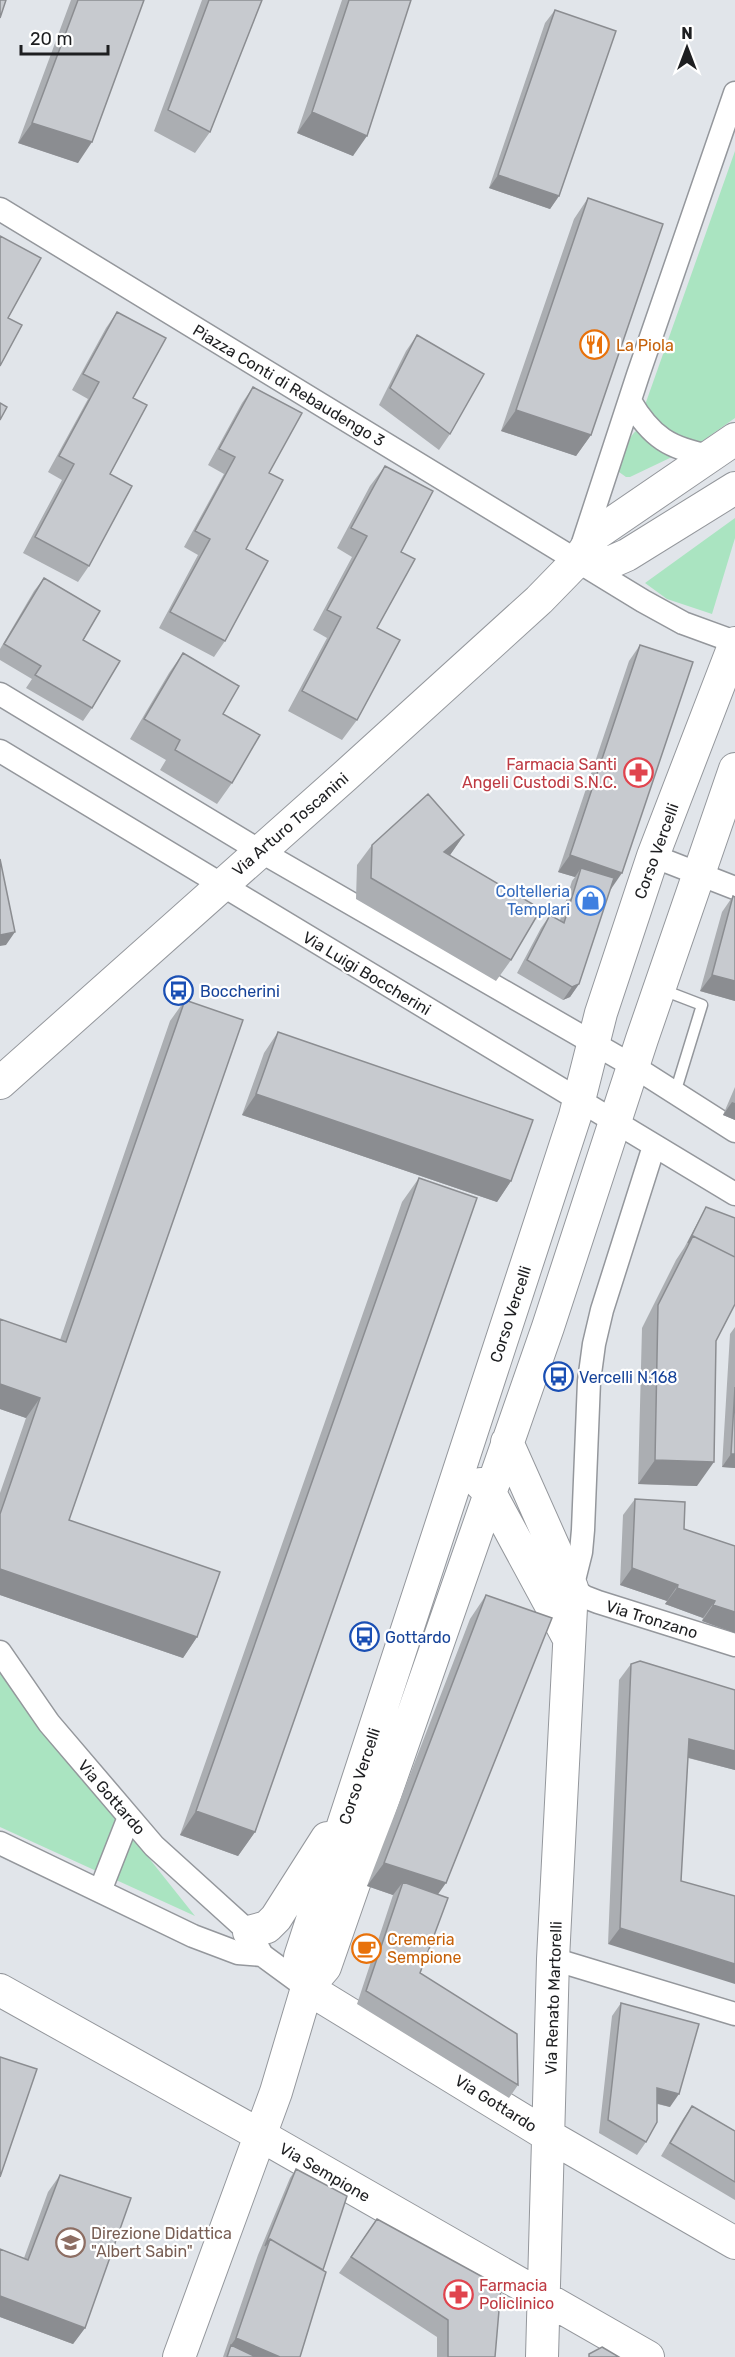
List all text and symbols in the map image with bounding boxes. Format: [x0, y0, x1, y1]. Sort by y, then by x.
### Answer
scale bar [21, 18, 108, 56]
north arrow [657, 18, 717, 78]
text: N [681, 24, 693, 43]
text: 20 m [30, 28, 72, 50]
street label: Piazza Conti di Rebaudengo 3 [189, 320, 388, 450]
restaurant icon: La Piola [579, 329, 611, 361]
place label: La Piola [616, 336, 674, 355]
place label: Farmacia Santi Angeli Custodi S.N.C. [462, 755, 617, 792]
pharmacy icon: Farmacia Santi Angeli Custodi S.N.C. [622, 757, 654, 789]
street label: Via Arturo Toscanini [228, 769, 352, 880]
street label: Corso Vercelli [630, 801, 683, 902]
place label: Coltelleria Templari [496, 882, 570, 919]
shop icon: Coltelleria Templari [575, 884, 607, 916]
street label: Via Luigi Boccherini [299, 928, 434, 1019]
bus stop icon: Boccherini [163, 975, 195, 1007]
place label: Boccherini [200, 982, 280, 1001]
street label: Corso Vercelli [486, 1263, 535, 1365]
bus stop icon: Vercelli N.168 [542, 1361, 574, 1393]
place label: Vercelli N.168 [579, 1368, 678, 1387]
street label: Via Tronzano [604, 1596, 700, 1642]
bus stop icon: Gottardo [348, 1621, 380, 1653]
place label: Gottardo [385, 1628, 451, 1647]
street label: Corso Vercelli [335, 1725, 384, 1827]
street label: Via Gottardo [74, 1756, 149, 1839]
street label: Via Renato Martorelli [541, 1921, 566, 2075]
place label: Cremeria Sempione [387, 1930, 461, 1967]
cafe icon: Cremeria Sempione [350, 1932, 382, 1964]
street label: Via Gottardo [451, 2071, 540, 2136]
street label: Via Sempione [276, 2139, 373, 2206]
place label: Direzione Didattica "Albert Sabin" [91, 2224, 232, 2261]
school or university icon: Direzione Didattica "Albert Sabin" [54, 2226, 86, 2258]
place label: Farmacia Policlinico [479, 2276, 554, 2313]
pharmacy icon: Farmacia Policlinico [442, 2278, 474, 2310]

